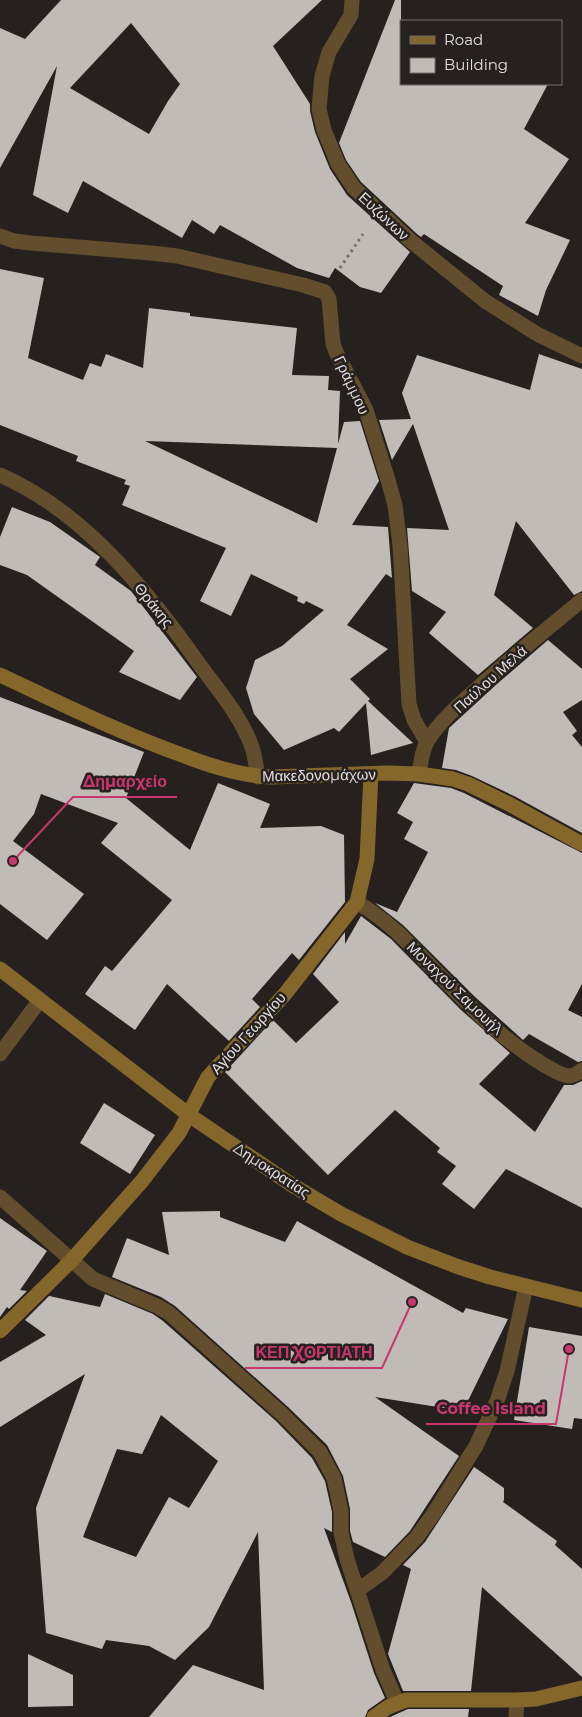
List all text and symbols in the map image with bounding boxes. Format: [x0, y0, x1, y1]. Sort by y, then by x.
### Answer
legend [400, 20, 562, 85]
text: Road [444, 30, 483, 49]
text: Building [444, 55, 508, 74]
street label: Ευζώνων [355, 188, 413, 244]
street label: Γράμμου [330, 353, 374, 417]
street label: Θράκης [130, 579, 178, 631]
street label: Παύλου Μελά [449, 641, 531, 717]
street label: Μακεδονομάχων [262, 765, 376, 785]
callout: Δημαρχείο [73, 766, 177, 797]
text: Δημαρχείο [82, 772, 167, 791]
street label: Μοναχού Σαμουήλ [403, 937, 508, 1039]
street label: Αγίου Γεωργίου [206, 988, 290, 1078]
street label: Δημοκρατίας [230, 1138, 314, 1202]
callout: ΚΕΠ ΧΟΡΤΙΑΤΗ [245, 1337, 382, 1368]
text: ΚΕΠ ΧΟΡΤΙΑΤΗ [255, 1343, 373, 1362]
callout: Coffee Island [426, 1393, 556, 1424]
text: Coffee Island [436, 1399, 546, 1418]

